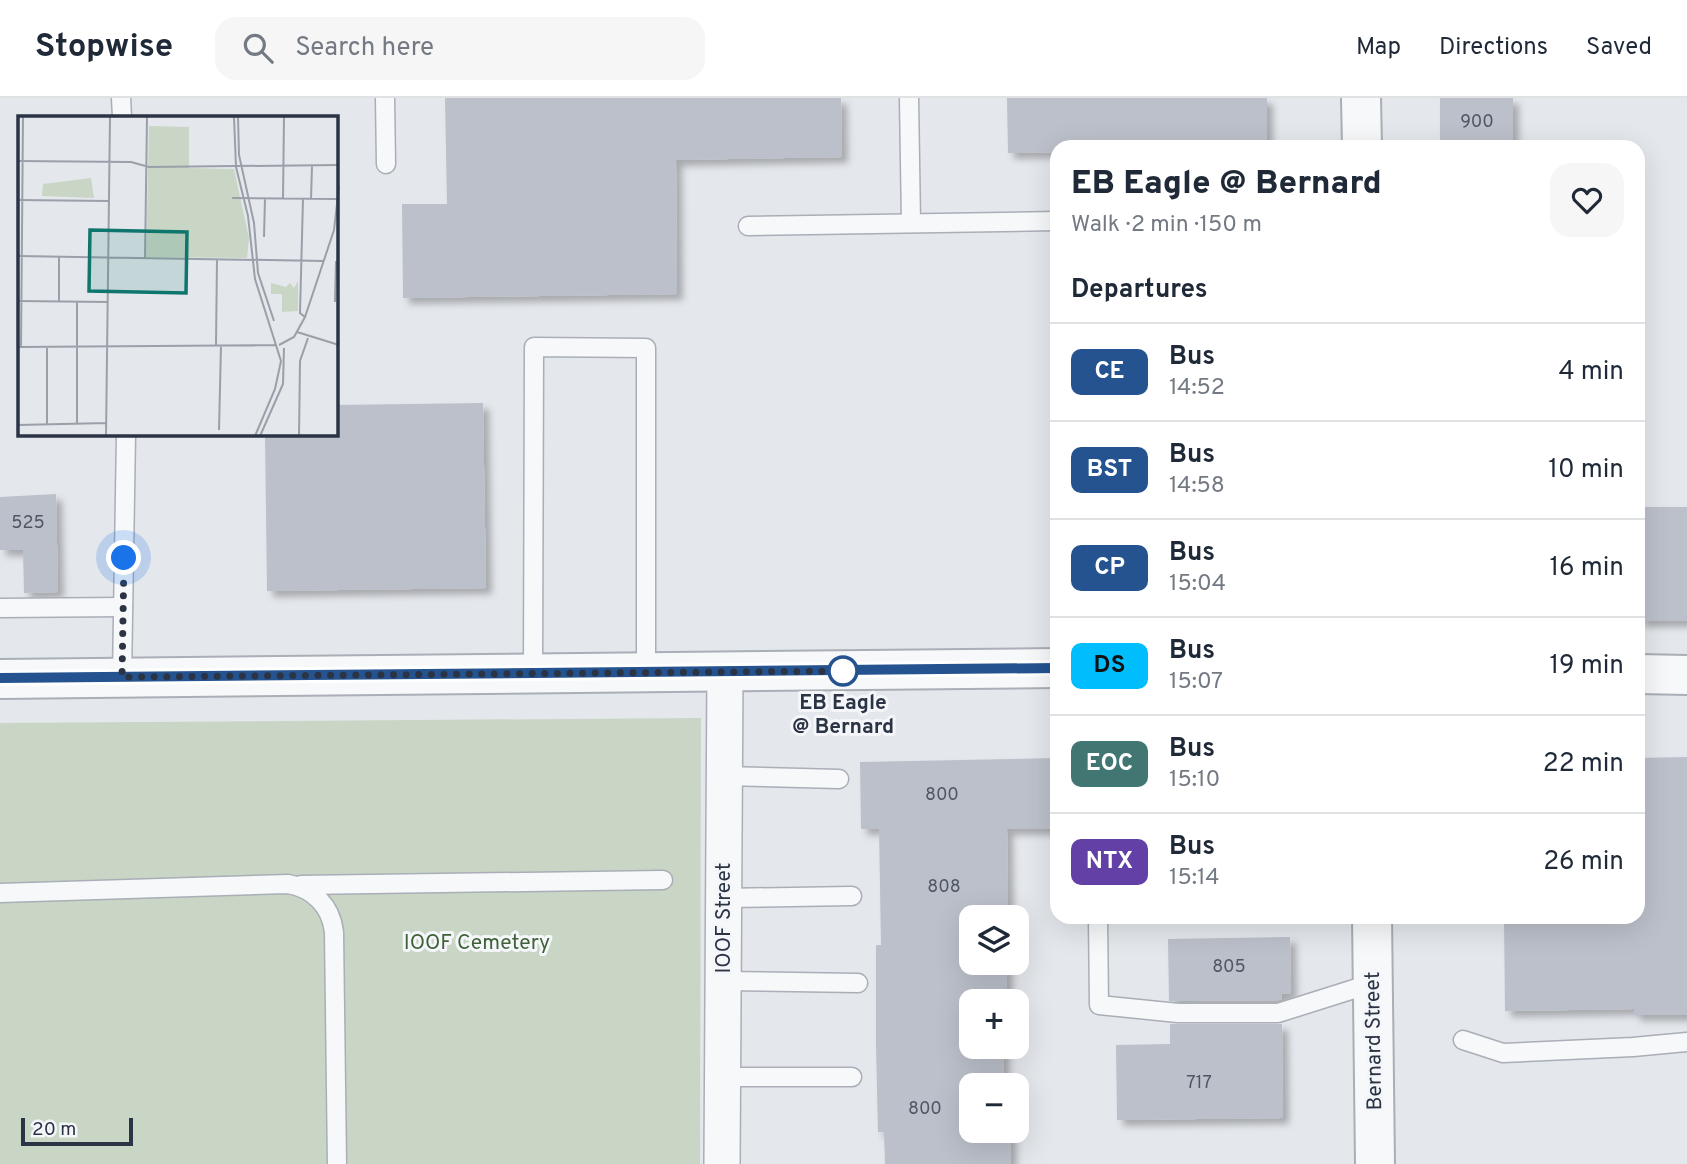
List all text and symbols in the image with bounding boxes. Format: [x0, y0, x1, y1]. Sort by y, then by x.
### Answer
search box [215, 17, 705, 80]
text: Stopwise [35, 27, 173, 69]
icon: search [239, 29, 277, 67]
text: Search here [295, 32, 434, 65]
text: Map [1356, 33, 1401, 63]
text: Directions [1439, 33, 1548, 63]
text: Saved [1586, 33, 1652, 63]
house number: 900 [1460, 111, 1494, 134]
inset map [18, 116, 338, 436]
button: heart [1550, 163, 1624, 237]
text: EB Eagle @ Bernard [1071, 164, 1382, 206]
text: Walk · 2 min · 150 m [1071, 211, 1262, 240]
text: Departures [1071, 274, 1208, 307]
text: Bus [1169, 341, 1215, 374]
text: 4 min [1558, 356, 1624, 389]
text: CE [1094, 357, 1125, 387]
text: 14:52 [1169, 374, 1225, 403]
text: Bus [1169, 439, 1215, 472]
text: 10 min [1548, 454, 1624, 487]
text: BST [1087, 455, 1132, 485]
text: 14:58 [1169, 472, 1225, 501]
house number: 525 [11, 512, 45, 535]
text: Bus [1169, 537, 1215, 570]
your location [106, 540, 141, 575]
text: 16 min [1549, 552, 1624, 585]
text: CP [1094, 553, 1125, 583]
text: 15:04 [1169, 570, 1226, 599]
text: Bus [1169, 635, 1215, 668]
text: 19 min [1549, 650, 1624, 683]
text: DS [1094, 651, 1125, 681]
marker: EB Eagle @ Bernard [828, 656, 858, 686]
text: 15:07 [1169, 668, 1223, 697]
place label: EB Eagle @ Bernard [792, 690, 894, 741]
text: Bus [1169, 733, 1215, 766]
text: 22 min [1543, 748, 1624, 781]
text: EOC [1086, 749, 1133, 779]
text: 15:10 [1169, 766, 1220, 795]
house number: 800 [925, 784, 959, 807]
text: Bus [1169, 831, 1215, 864]
text: 26 min [1543, 846, 1624, 879]
text: NTX [1086, 847, 1133, 877]
street label: IOOF Street [711, 863, 738, 973]
text: 15:14 [1169, 864, 1219, 893]
house number: 808 [927, 876, 961, 899]
map controls [959, 905, 1029, 1143]
button: layers [959, 905, 1029, 975]
park label: IOOF Cemetery [404, 930, 550, 957]
house number: 805 [1212, 956, 1246, 979]
street label: Bernard Street [1360, 971, 1389, 1111]
button: + [959, 989, 1029, 1059]
house number: 717 [1186, 1072, 1212, 1095]
button: − [959, 1073, 1029, 1143]
house number: 800 [908, 1098, 942, 1121]
scale bar [21, 1115, 133, 1147]
text: 20 m [32, 1118, 76, 1142]

